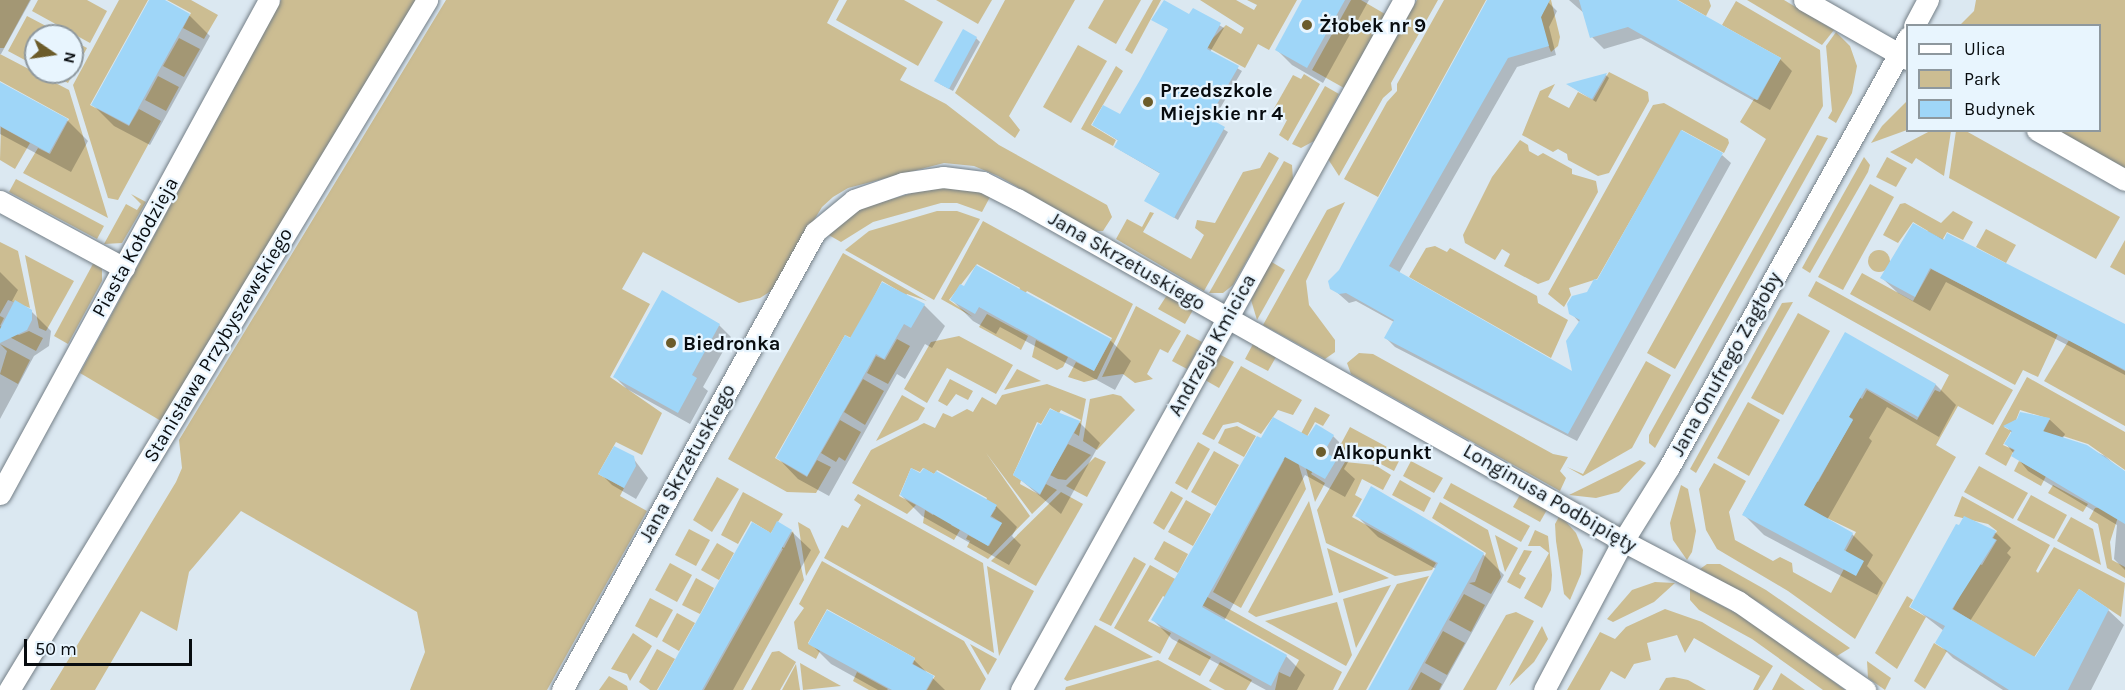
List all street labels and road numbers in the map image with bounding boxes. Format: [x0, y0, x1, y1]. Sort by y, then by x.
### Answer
street label: Piasta Kołodzieja [87, 173, 183, 321]
street label: Jana Skrzetuskiego [1044, 206, 1210, 316]
street label: Stanisława Przybyszewskiego [138, 223, 298, 467]
street label: Jana Onufrego Zagłoby [1665, 268, 1787, 460]
street label: Andrzeja Kmicica [1163, 270, 1261, 420]
street label: Jana Skrzetuskiego [634, 380, 740, 546]
street label: Longinusa Podbipięty [1459, 438, 1641, 558]

